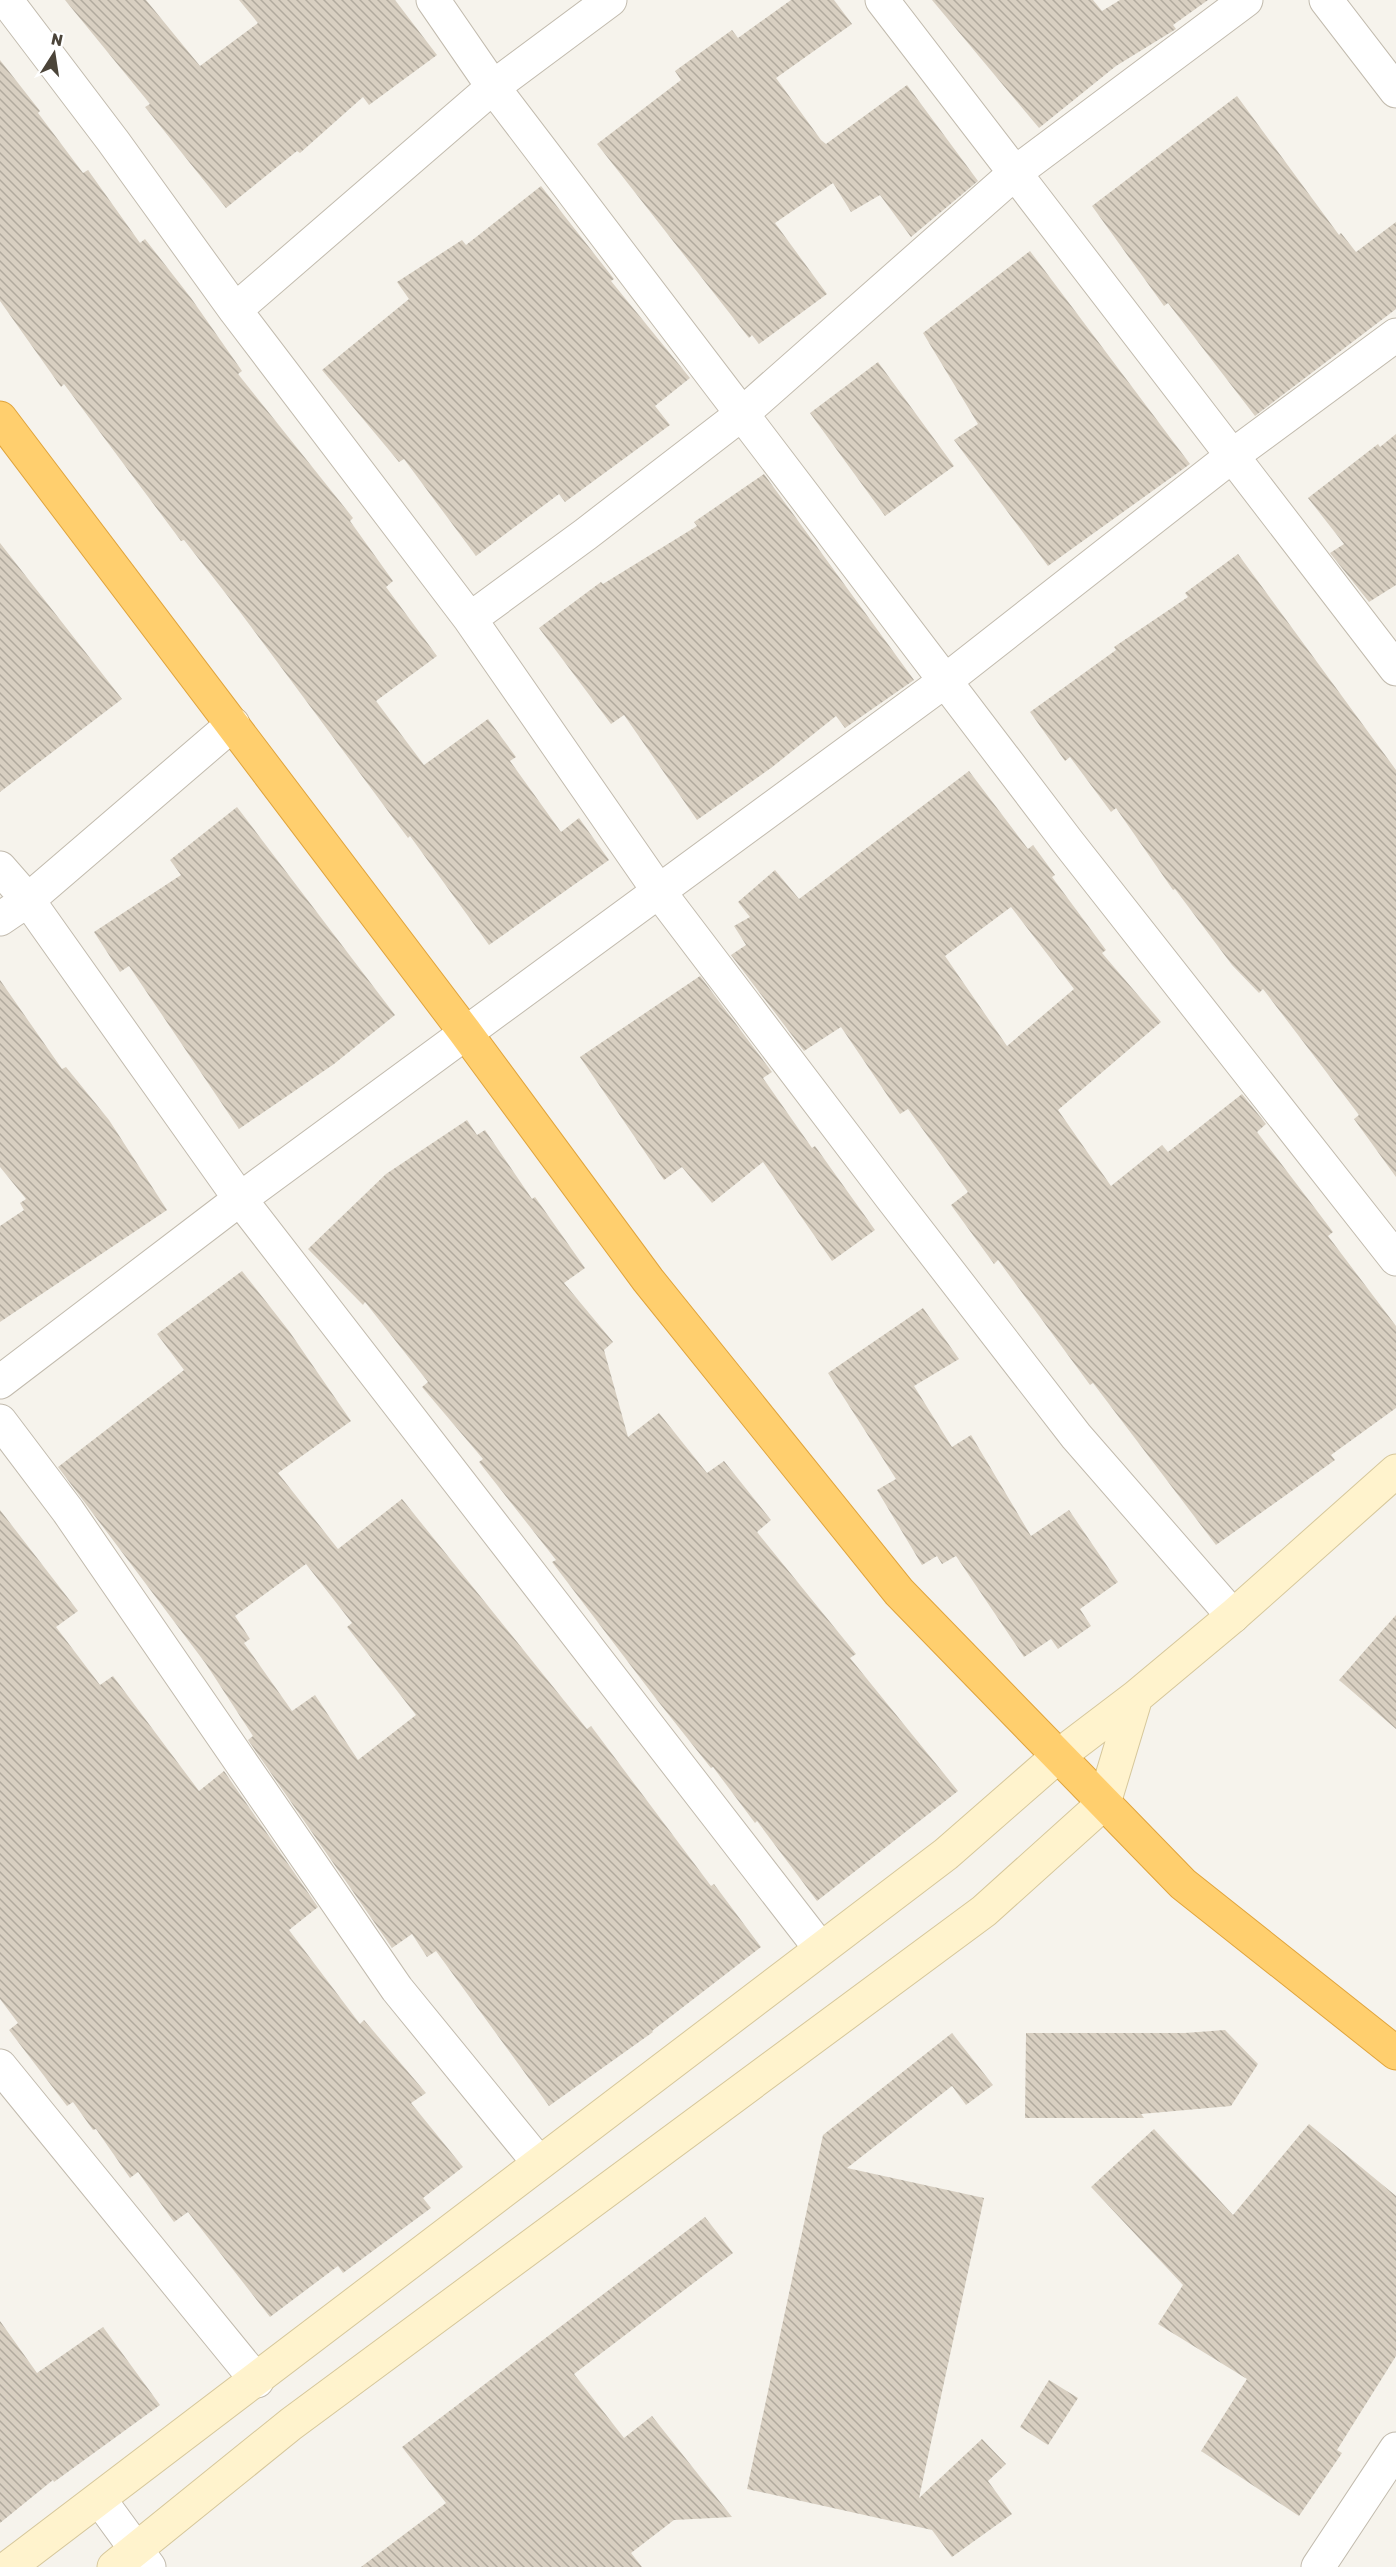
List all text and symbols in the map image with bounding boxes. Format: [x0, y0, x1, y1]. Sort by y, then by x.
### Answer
north arrow [24, 24, 84, 84]
text: N [49, 29, 65, 50]

